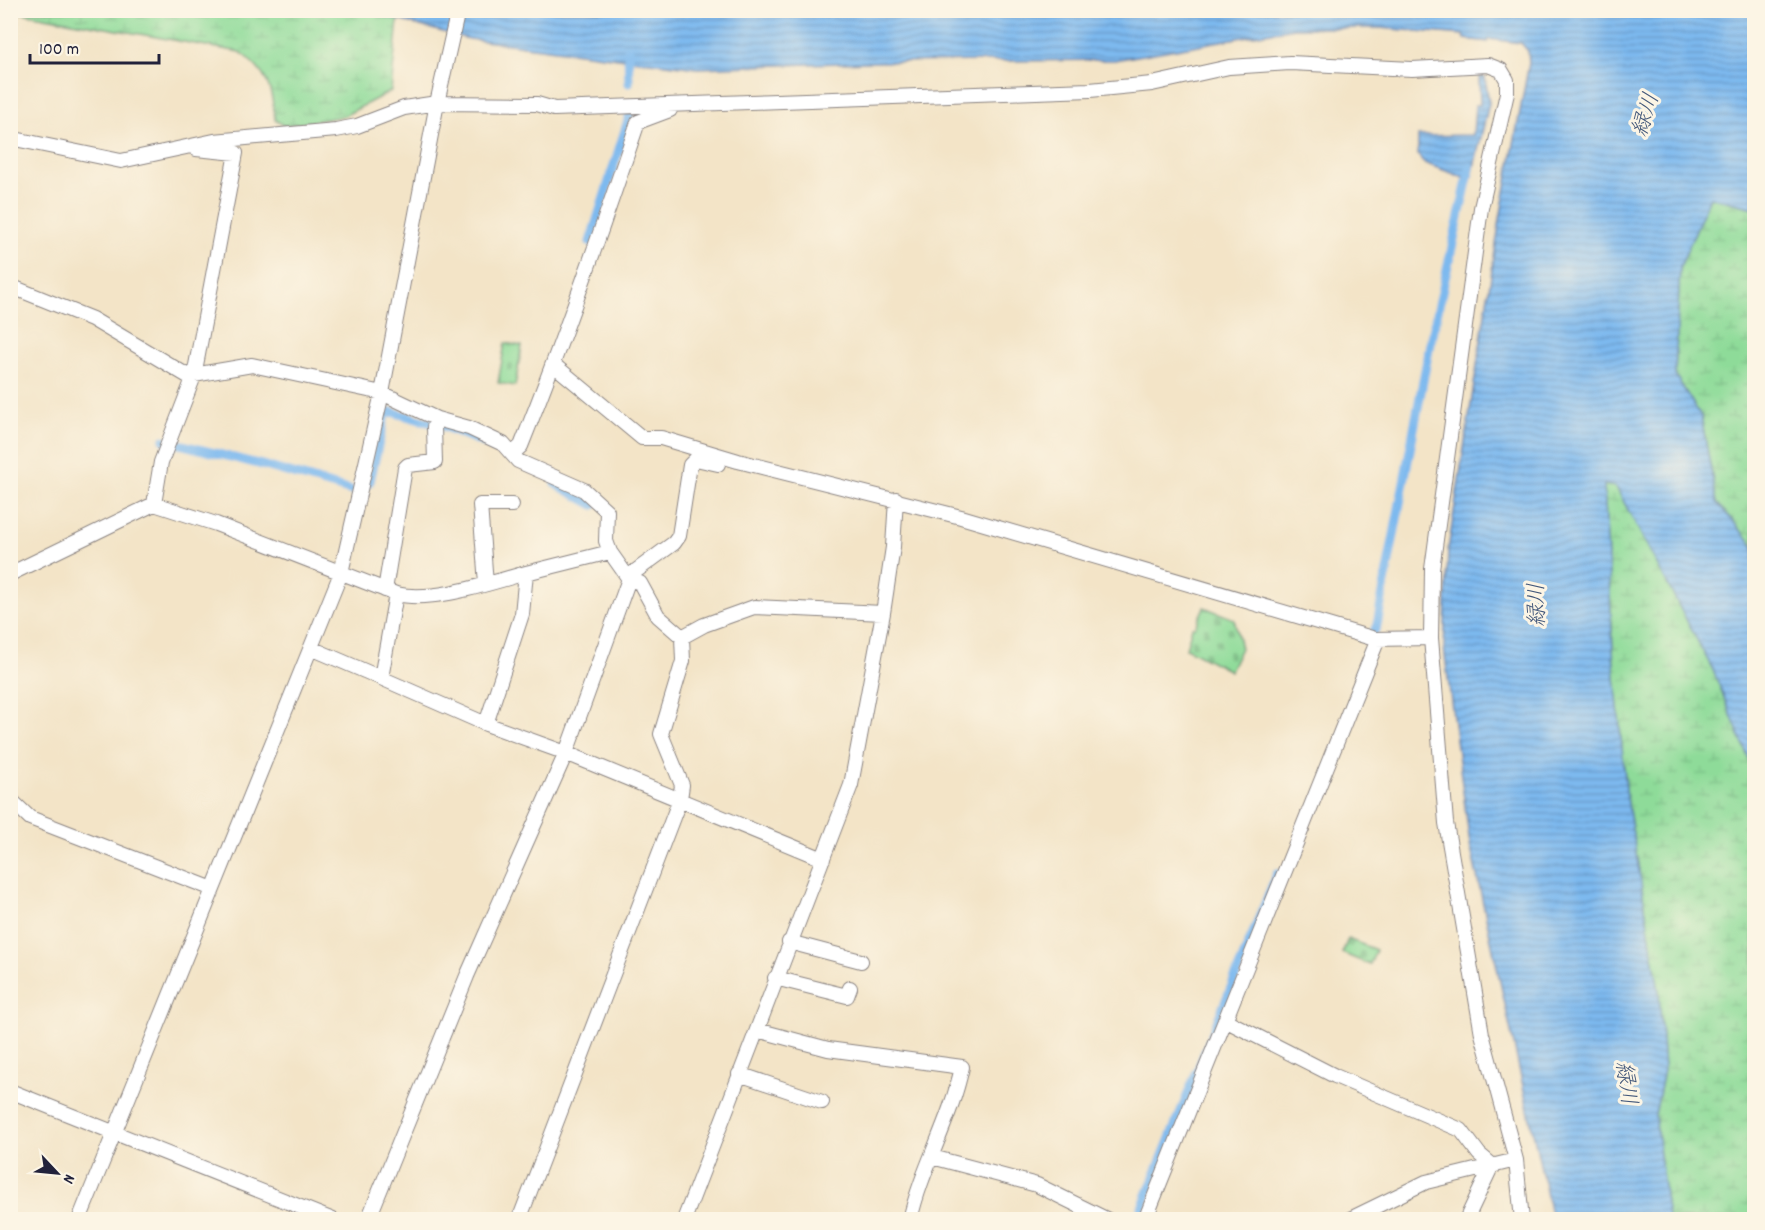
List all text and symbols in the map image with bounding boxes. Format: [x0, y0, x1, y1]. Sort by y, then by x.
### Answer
scale bar [30, 27, 159, 65]
text: 100 m [39, 38, 79, 63]
water label: 緑川 [1626, 89, 1669, 141]
water label: 緑川 [1523, 583, 1554, 627]
water label: 緑川 [1606, 1060, 1643, 1107]
north arrow [27, 1143, 87, 1203]
text: N [56, 1170, 80, 1187]

